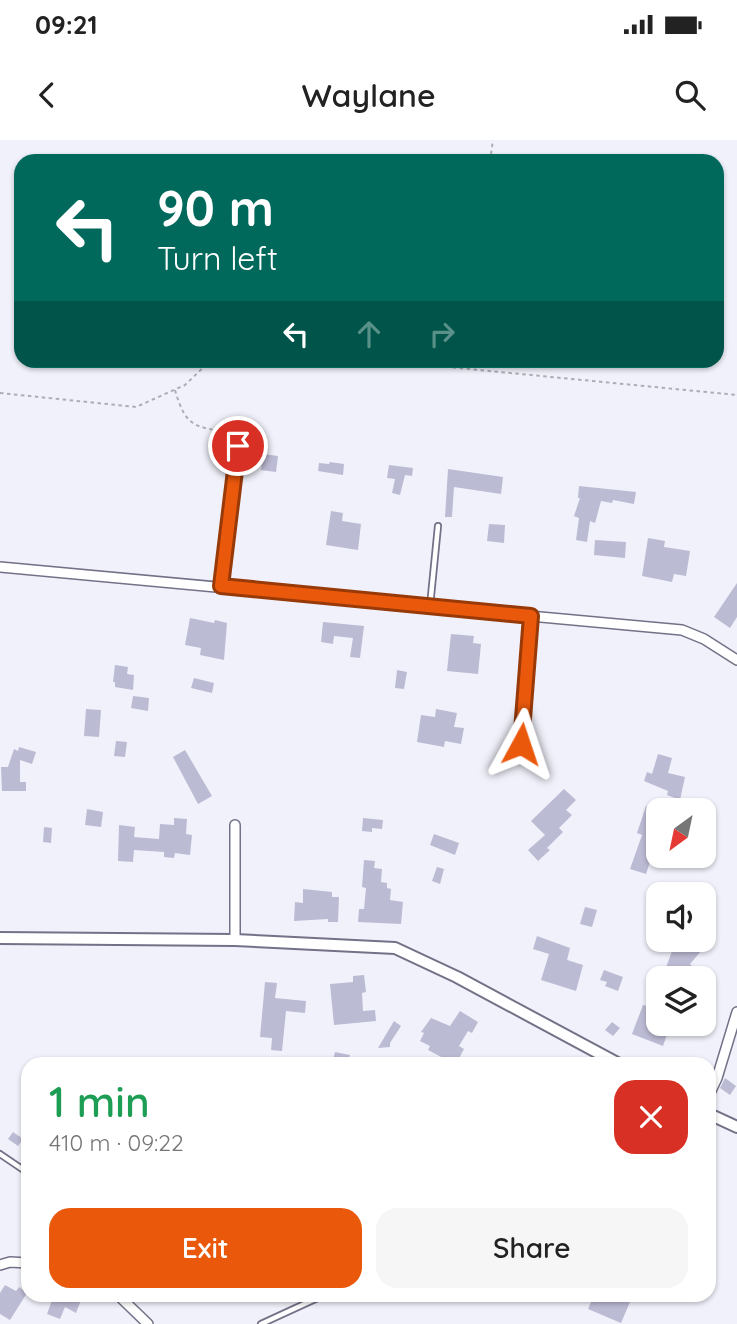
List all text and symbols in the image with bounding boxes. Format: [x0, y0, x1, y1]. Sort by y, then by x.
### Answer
text: 09:21 [35, 8, 98, 41]
text: Waylane [301, 75, 436, 115]
icon: back [28, 76, 66, 114]
icon: search [671, 76, 709, 114]
text: 90 m [157, 177, 274, 238]
icon: left [42, 182, 133, 273]
text: Turn left [157, 238, 278, 278]
icon: left [277, 315, 315, 353]
icon: ahead [350, 315, 388, 353]
icon: right [423, 315, 461, 353]
pin [208, 416, 268, 476]
icon: arrive [219, 427, 257, 465]
position arrow [484, 707, 558, 781]
north arrow [646, 798, 716, 868]
map controls [646, 798, 716, 1036]
button: sound [646, 882, 716, 952]
button: layers [646, 966, 716, 1036]
text: 1 min [49, 1075, 150, 1128]
button: close [614, 1080, 688, 1154]
text: 410 m · 09:22 [49, 1128, 184, 1157]
button: Exit [49, 1208, 362, 1288]
button: Share [376, 1208, 688, 1288]

